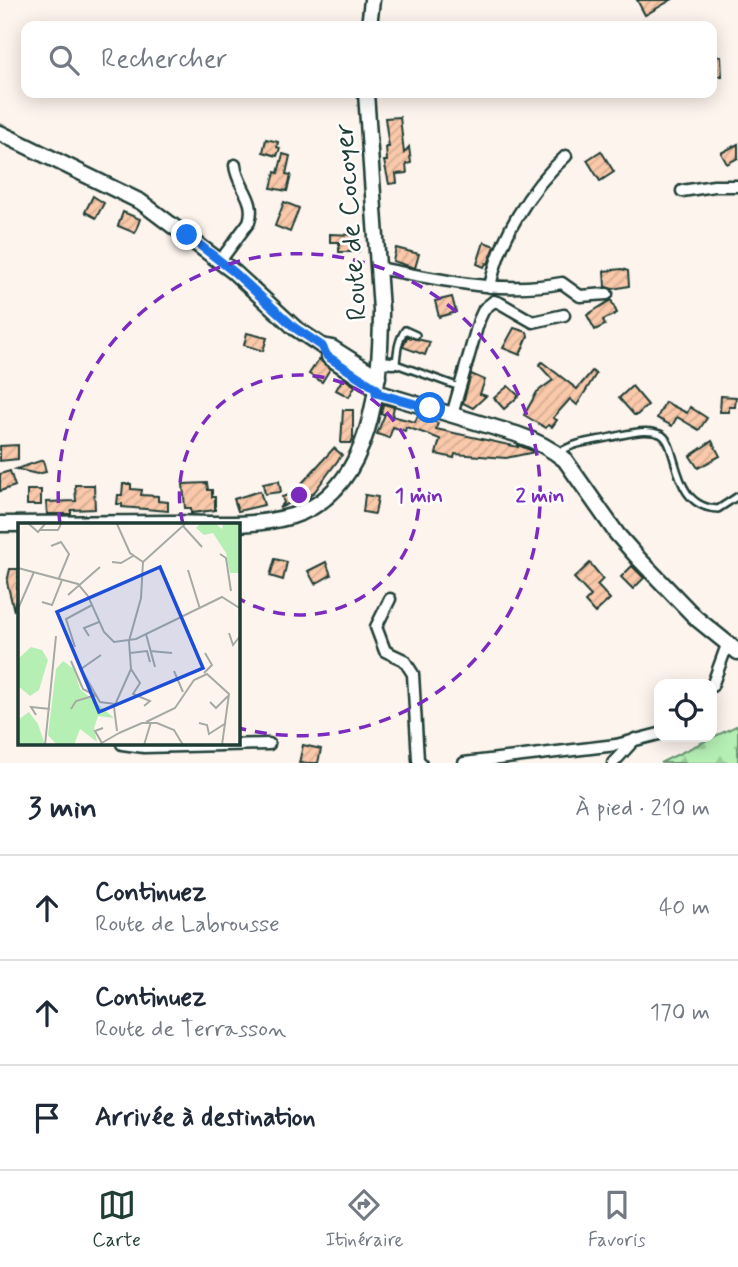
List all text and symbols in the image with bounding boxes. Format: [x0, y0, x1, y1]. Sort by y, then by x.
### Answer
search box [21, 21, 717, 98]
icon: search [45, 41, 83, 79]
text: Rechercher [101, 43, 227, 77]
street label: Route de Cocoyer [326, 122, 377, 322]
route end [171, 219, 202, 250]
route start [414, 392, 445, 423]
text: 1 min [395, 482, 443, 510]
text: 2 min [515, 482, 565, 510]
centre of rings [287, 483, 311, 507]
inset map [18, 523, 240, 746]
map controls [654, 679, 717, 742]
button: locate [654, 679, 717, 742]
text: 3 min [28, 789, 97, 828]
text: À pied · 210 m [575, 794, 710, 824]
text: Continuez [95, 876, 206, 910]
icon: ahead [28, 889, 66, 927]
text: 40 m [659, 893, 710, 923]
text: Route de Labrousse [95, 910, 280, 940]
text: Continuez [95, 981, 206, 1015]
icon: ahead [28, 994, 66, 1032]
text: 170 m [650, 998, 710, 1028]
text: Route de Terrasson [95, 1015, 286, 1045]
icon: arrive [28, 1099, 66, 1137]
text: Arrivée à destination [95, 1101, 316, 1135]
tab: Carte [92, 1186, 141, 1253]
tab: Itinéraire [325, 1186, 403, 1253]
tab: Favoris [588, 1186, 646, 1253]

